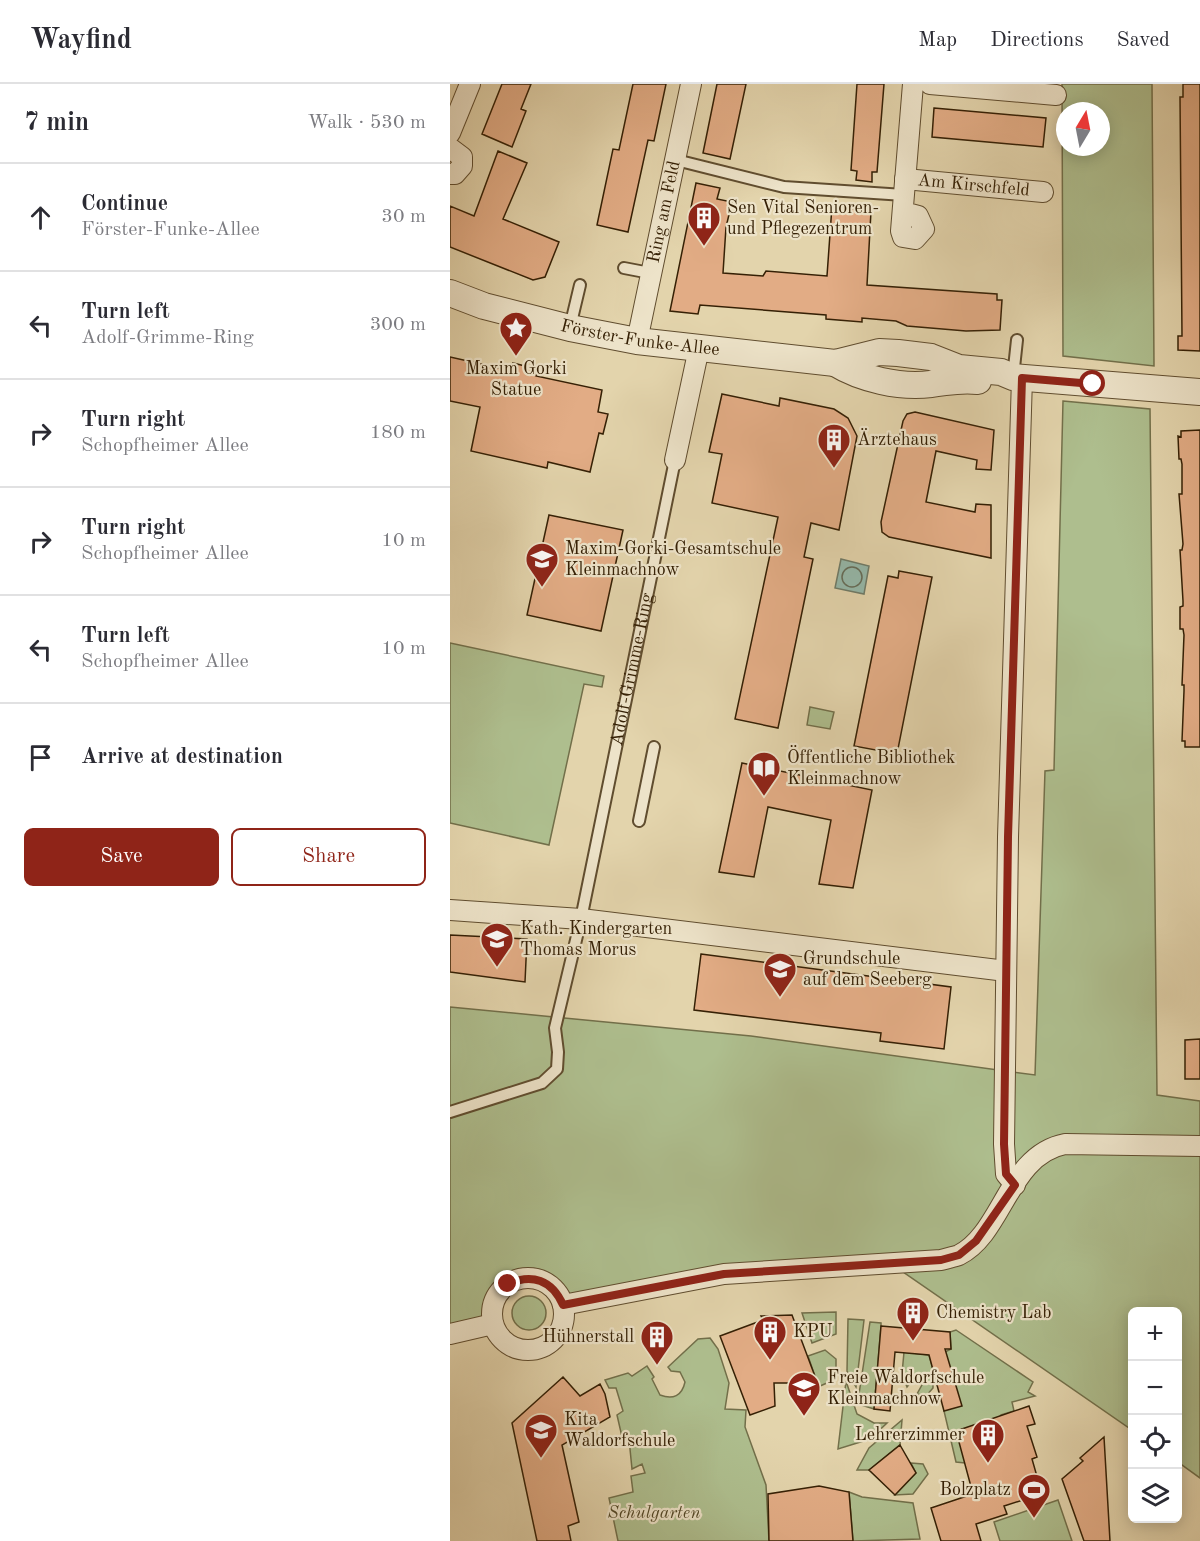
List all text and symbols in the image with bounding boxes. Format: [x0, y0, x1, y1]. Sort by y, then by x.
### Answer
text: Wayfind [30, 27, 132, 55]
text: Map [918, 30, 957, 51]
text: Directions [990, 30, 1084, 51]
text: Saved [1117, 30, 1170, 51]
north arrow [1056, 102, 1110, 156]
text: 7 min [24, 110, 89, 136]
text: Walk · 530 m [307, 113, 426, 133]
street label: Ring am Feld [645, 159, 684, 265]
street label: Am Kirschfeld [917, 171, 1031, 200]
text: Continue [81, 193, 168, 215]
place label: Sen Vital Senioren- und Pflegezentrum [727, 199, 879, 238]
building icon: Sen Vital Senioren- und Pflegezentrum [686, 200, 722, 247]
icon: ahead [24, 201, 57, 234]
text: 30 m [381, 207, 426, 227]
text: Förster-Funke-Allee [81, 220, 260, 240]
text: Turn left [81, 301, 170, 323]
icon: left [24, 309, 57, 342]
place icon: Maxim Gorki Statue [498, 310, 534, 357]
text: 300 m [370, 315, 426, 335]
street label: Förster-Funke-Allee [558, 317, 721, 359]
text: Adolf-Grimme-Ring [81, 328, 254, 348]
place label: Maxim Gorki Statue [465, 360, 567, 399]
route start [1079, 370, 1105, 396]
text: Turn right [81, 409, 185, 431]
icon: right [24, 417, 57, 450]
building icon: Ärztehaus [816, 422, 852, 469]
text: 180 m [370, 423, 426, 443]
place label: Ärztehaus [857, 428, 937, 449]
text: Schopfheimer Allee [81, 436, 249, 456]
text: Turn right [81, 517, 185, 539]
icon: right [24, 525, 57, 558]
text: 10 m [381, 531, 426, 551]
place label: Maxim-Gorki-Gesamtschule Kleinmachnow [565, 540, 781, 579]
school or university icon: Maxim-Gorki-Gesamtschule Kleinmachnow [524, 541, 560, 588]
text: Schopfheimer Allee [81, 544, 249, 564]
street label: Adolf-Grimme-Ring [608, 591, 657, 747]
text: Turn left [81, 625, 170, 647]
icon: left [24, 633, 57, 666]
text: 10 m [381, 639, 426, 659]
text: Schopfheimer Allee [81, 652, 249, 672]
icon: arrive [24, 741, 57, 774]
place label: Öffentliche Bibliothek Kleinmachnow [787, 745, 955, 788]
text: Arrive at destination [81, 746, 283, 768]
library icon: Öffentliche Bibliothek Kleinmachnow [746, 750, 782, 797]
button: Save [24, 828, 219, 886]
button: Share [231, 828, 426, 886]
place label: Kath. Kindergarten Thomas Morus [520, 920, 672, 959]
school or university icon: Kath. Kindergarten Thomas Morus [479, 921, 515, 968]
place label: Grundschule auf dem Seeberg [803, 950, 932, 989]
school or university icon: Grundschule auf dem Seeberg [762, 951, 798, 998]
route end [494, 1270, 520, 1296]
building icon: Chemistry Lab [895, 1295, 931, 1342]
place label: Chemistry Lab [936, 1304, 1052, 1322]
map controls [1128, 1307, 1182, 1523]
button: + [1128, 1307, 1182, 1361]
building icon: KPU [752, 1314, 788, 1361]
building icon: Hühnerstall [639, 1319, 675, 1366]
place label: KPU [793, 1323, 833, 1341]
place label: Hühnerstall [542, 1328, 634, 1346]
button: − [1128, 1361, 1182, 1415]
place label: Freie Waldorfschule Kleinmachnow [827, 1369, 984, 1408]
school or university icon: Freie Waldorfschule Kleinmachnow [786, 1370, 822, 1417]
place label: Kita Waldorfschule [564, 1411, 675, 1450]
school or university icon: Kita Waldorfschule [523, 1412, 559, 1459]
button: locate [1128, 1415, 1182, 1469]
building icon: Lehrerzimmer [970, 1417, 1006, 1464]
place label: Lehrerzimmer [855, 1426, 966, 1444]
button: layers [1128, 1469, 1182, 1523]
sports icon: Bolzplatz [1016, 1472, 1052, 1519]
place label: Bolzplatz [940, 1481, 1011, 1499]
park label: Schulgarten [608, 1504, 701, 1522]

